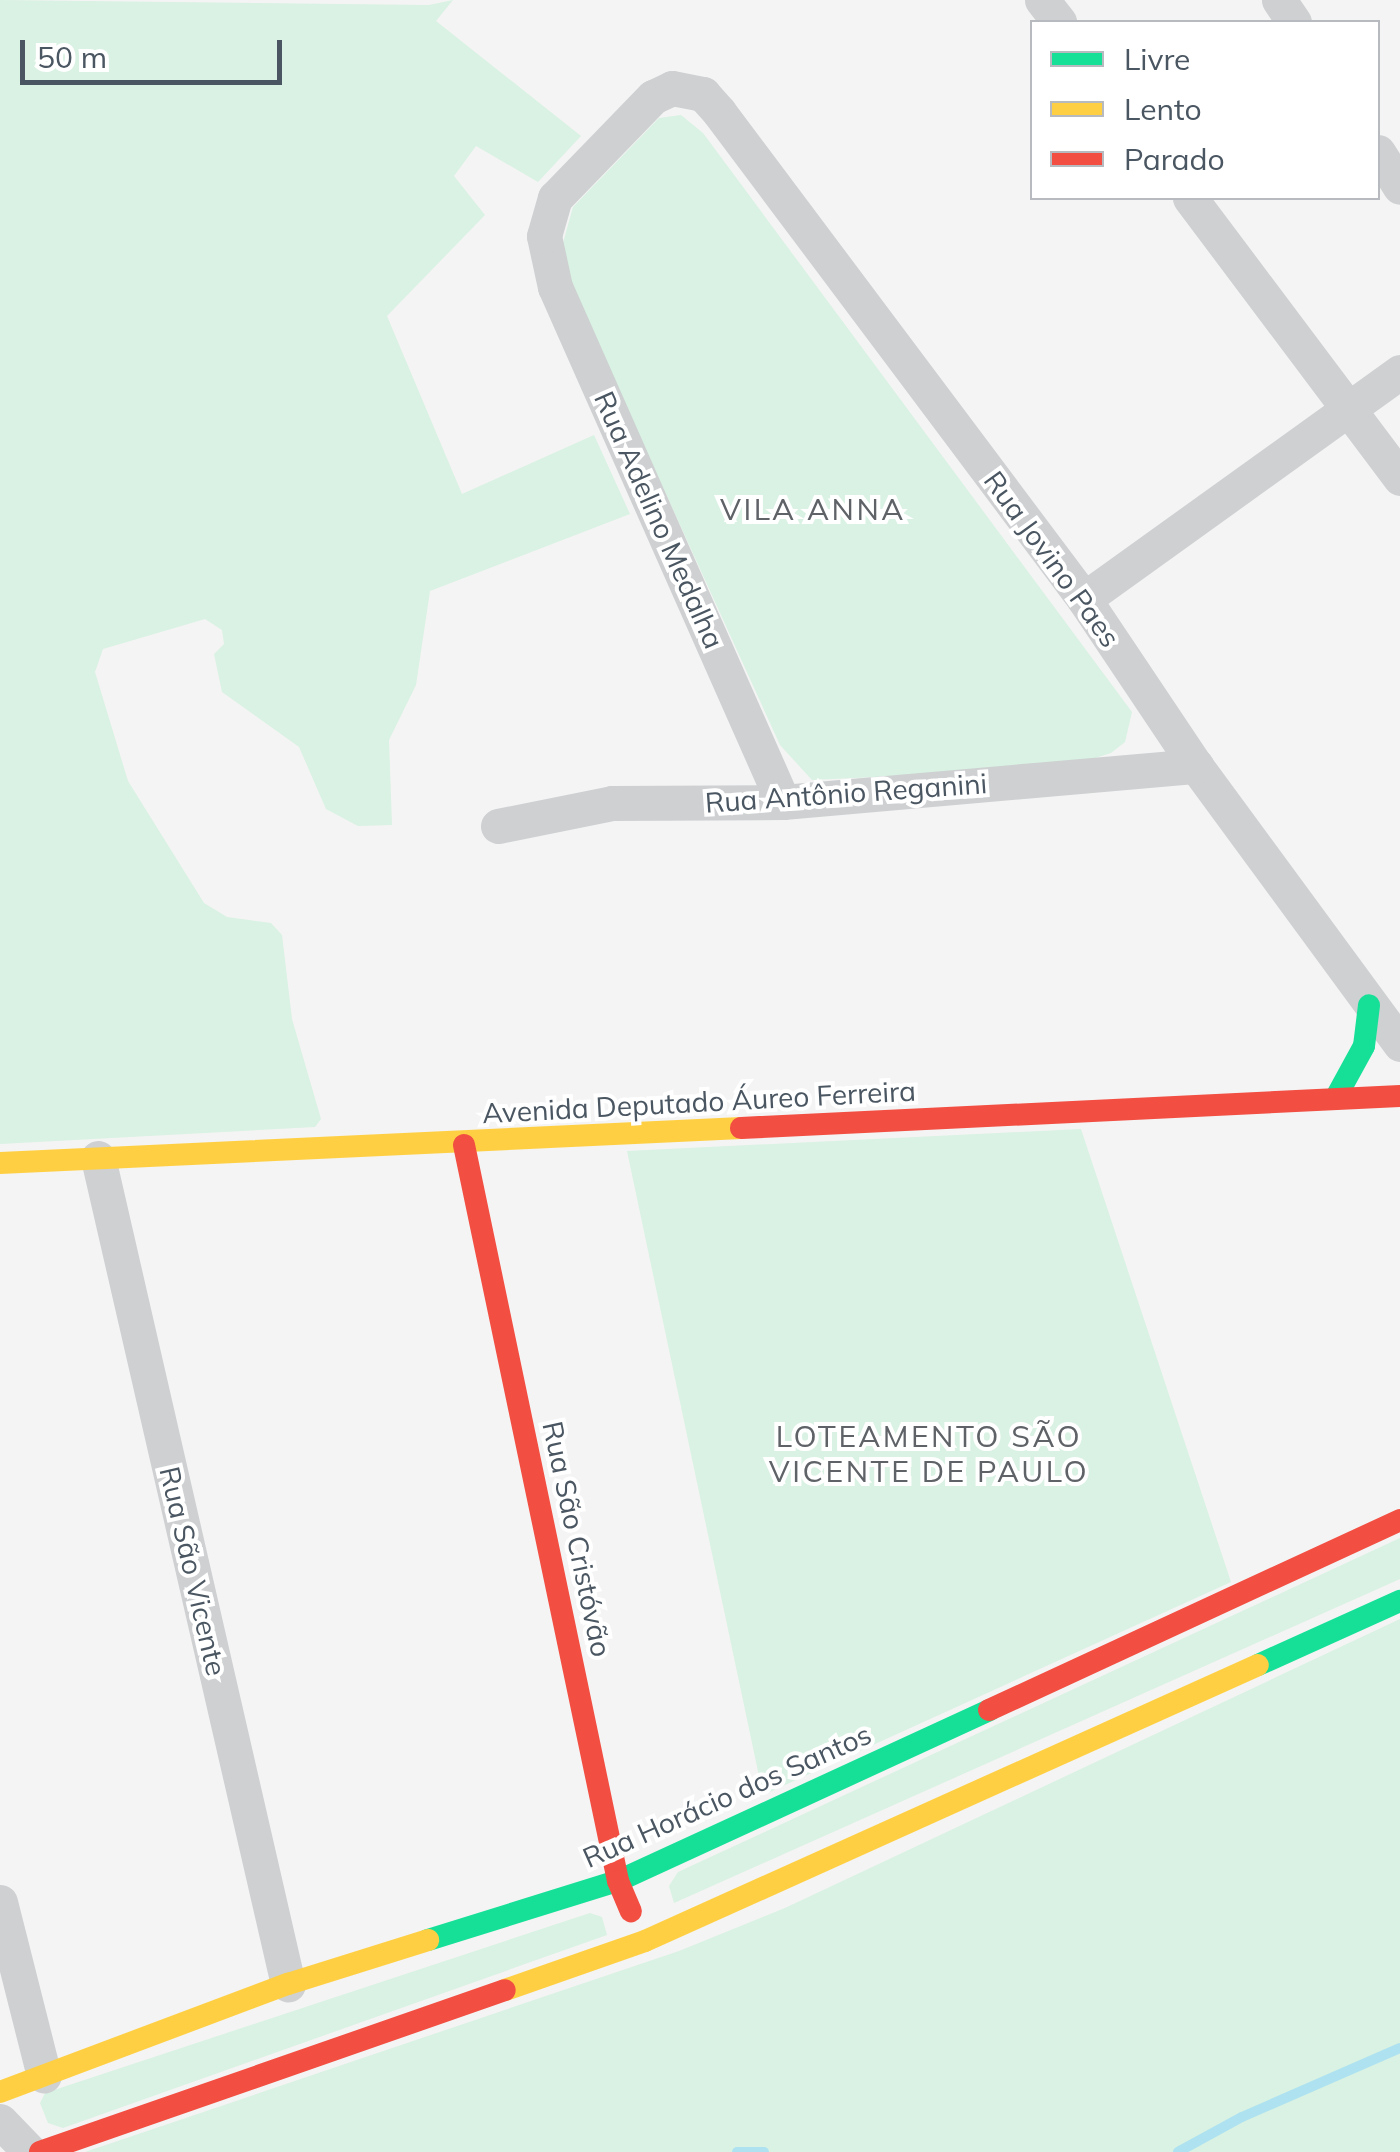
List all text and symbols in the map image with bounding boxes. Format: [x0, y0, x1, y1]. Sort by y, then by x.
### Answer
scale bar [25, 20, 288, 82]
legend [1030, 20, 1380, 200]
text: 50 m [37, 38, 107, 76]
text: Livre [1124, 40, 1190, 78]
text: Lento [1124, 90, 1202, 128]
text: Parado [1124, 140, 1225, 178]
street label: Rua Adelino Medalha [587, 386, 731, 654]
street label: Rua Jovino Paes [977, 464, 1127, 654]
district label: VILA ANNA [720, 491, 906, 527]
street label: Rua Antônio Reganini [704, 766, 988, 820]
street label: Avenida Deputado Áureo Ferreira [481, 1074, 917, 1130]
street label: Rua São Cristóvão [536, 1418, 618, 1660]
district label: LOTEAMENTO SÃO VICENTE DE PAULO [769, 1418, 1089, 1488]
street label: Rua São Vicente [153, 1463, 233, 1679]
street label: Rua Horácio dos Santos [578, 1717, 876, 1875]

